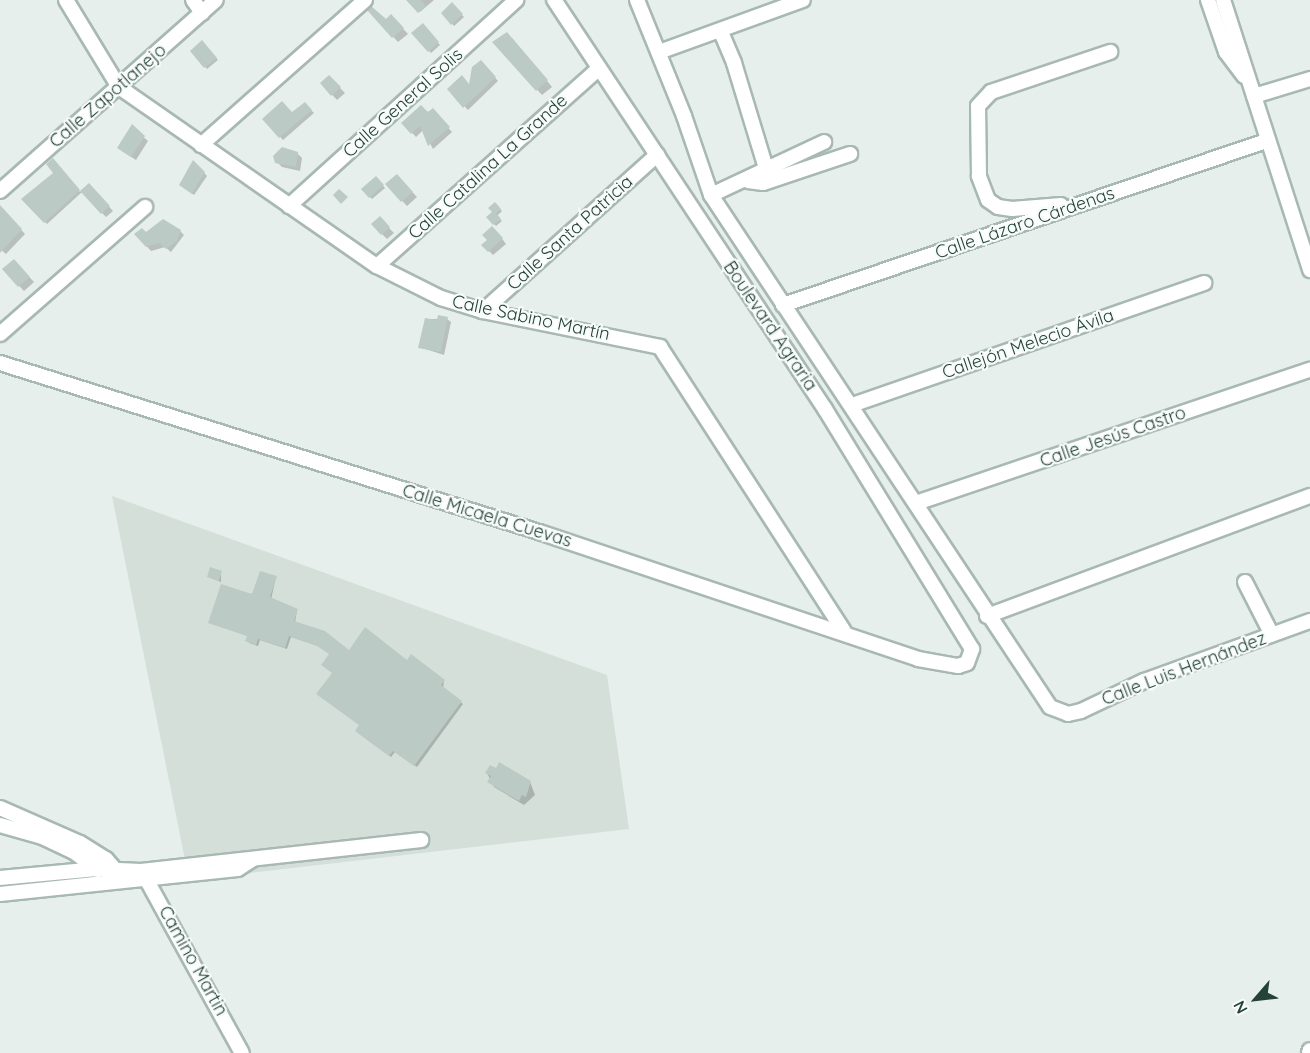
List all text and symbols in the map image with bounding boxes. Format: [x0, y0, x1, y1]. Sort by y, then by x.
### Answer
street label: Calle Zapotlanejo [45, 39, 171, 153]
street label: Calle General Solis [339, 44, 467, 162]
street label: Calle Catalina La Grande [404, 90, 572, 244]
street label: Calle Santa Patricia [503, 171, 637, 295]
street label: Calle Lázaro Cárdenas [933, 182, 1117, 264]
street label: Boulevard Agraria [719, 257, 821, 395]
street label: Calle Sabino Martín [450, 291, 612, 345]
street label: Callejón Melecio Ávila [939, 304, 1117, 384]
street label: Calle Jesús Castro [1037, 402, 1189, 472]
street label: Calle Micaela Cuevas [400, 480, 574, 552]
street label: Calle Luis Hernández [1099, 628, 1269, 710]
street label: Camino Martin [154, 902, 232, 1020]
north arrow [1226, 969, 1286, 1029]
text: N [1229, 998, 1252, 1017]

